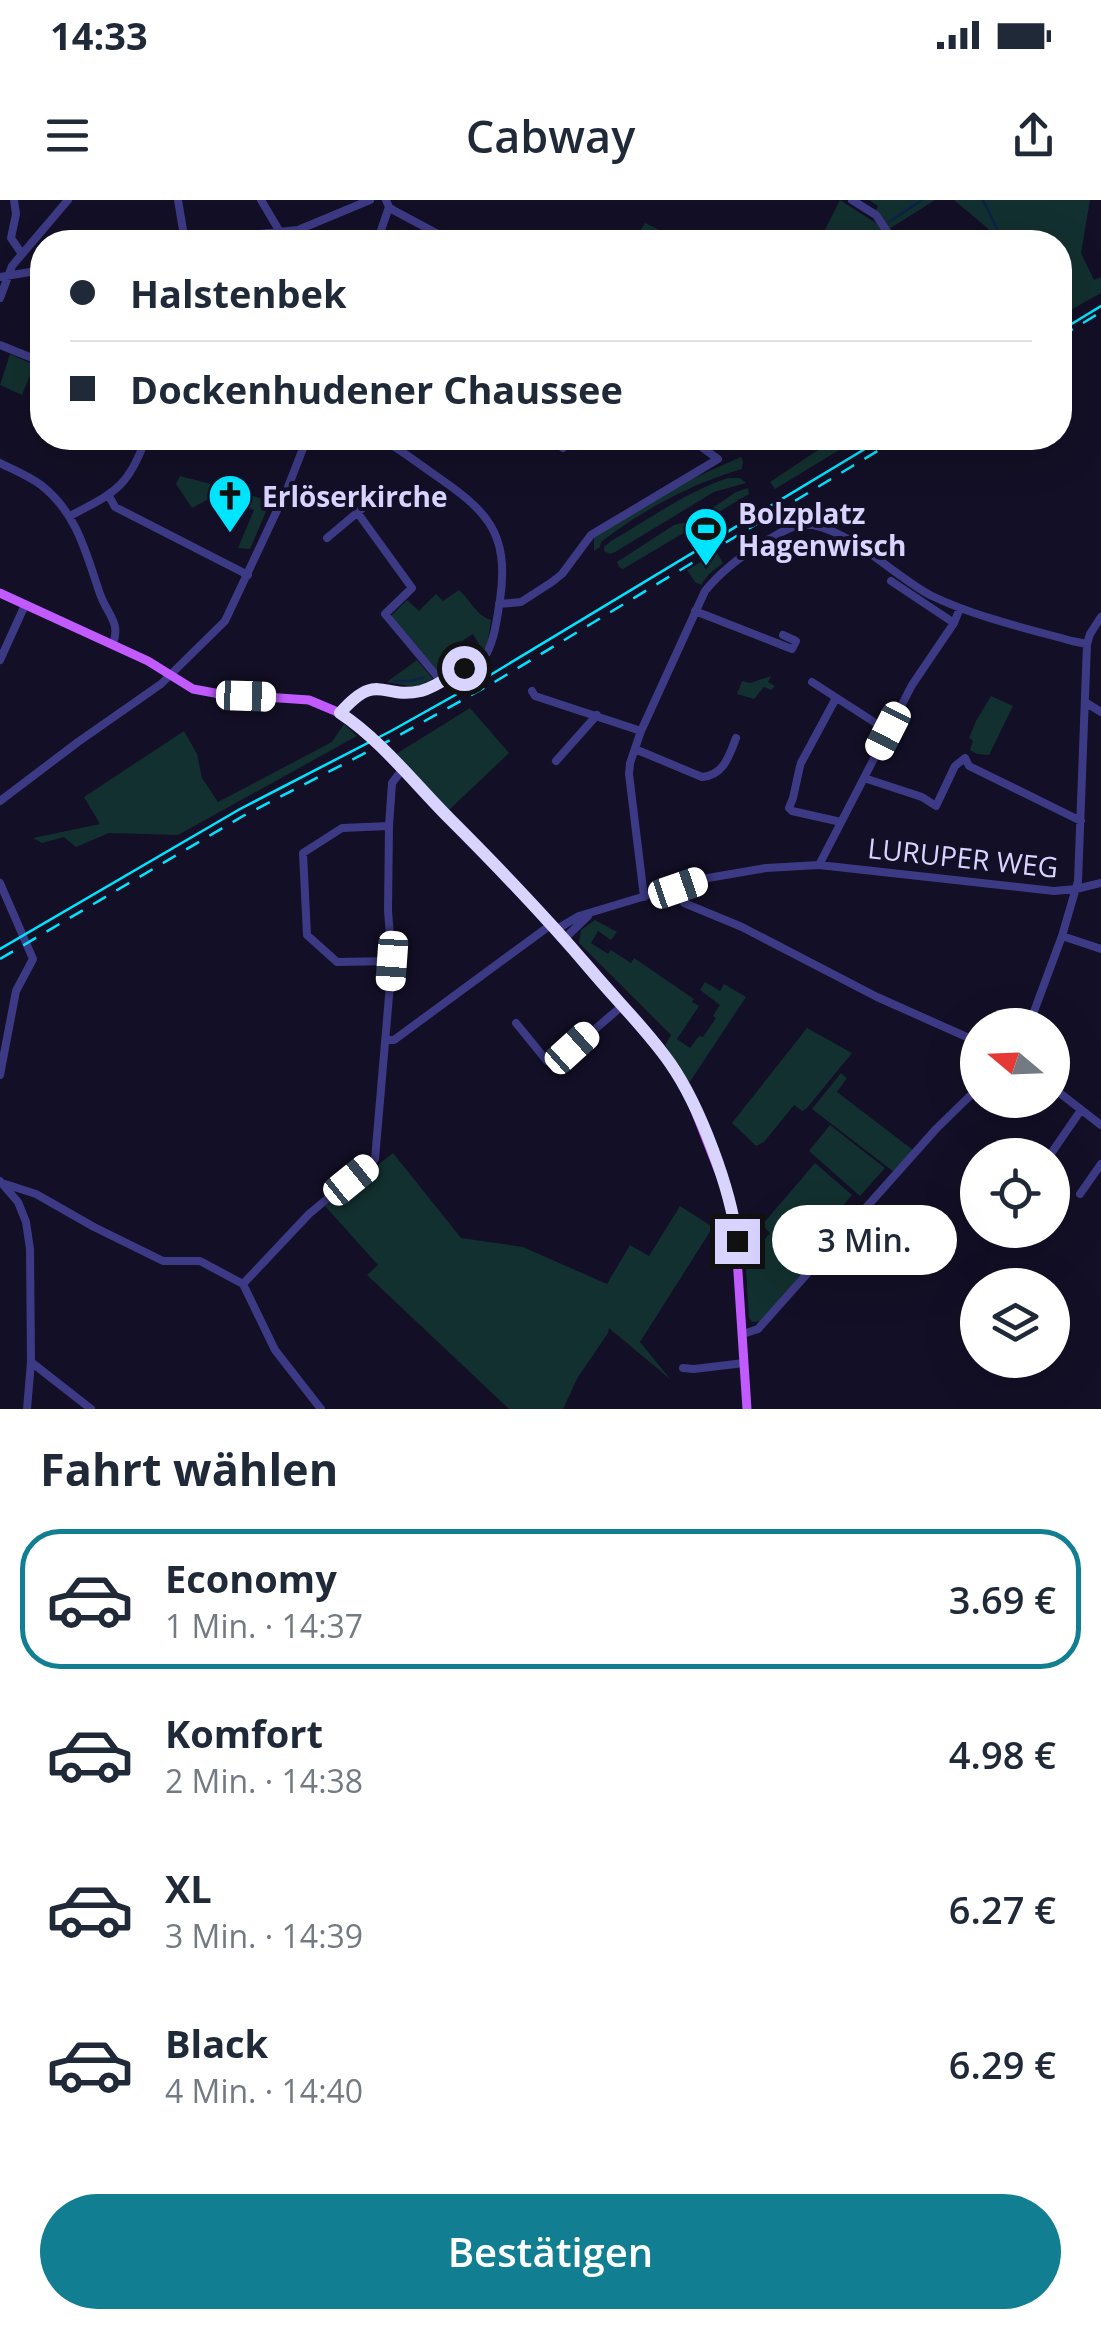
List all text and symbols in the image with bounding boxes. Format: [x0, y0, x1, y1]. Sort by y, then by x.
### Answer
text: 14:33 [50, 9, 148, 61]
text: Cabway [466, 105, 635, 166]
icon: menu [40, 108, 95, 163]
icon: share [1006, 108, 1061, 163]
text: Halstenbek [130, 267, 347, 319]
text: Dockenhudener Chaussee [130, 363, 623, 415]
church icon: Erlöserkirche [207, 473, 253, 534]
place label: Erlöserkirche [262, 477, 447, 515]
place label: Bolzplatz Hagenwisch [738, 494, 906, 564]
sports icon: Bolzplatz Hagenwisch [683, 506, 729, 567]
route start [442, 646, 487, 691]
car [215, 680, 277, 712]
car [861, 697, 915, 765]
street label: LURUPER WEG [866, 828, 1060, 886]
car [645, 864, 711, 912]
car [375, 930, 409, 992]
north arrow [960, 1008, 1070, 1118]
map controls [960, 1008, 1070, 1378]
car [540, 1017, 604, 1079]
button: locate [960, 1138, 1070, 1248]
car [318, 1149, 384, 1211]
callout: 3 Min. [772, 1206, 957, 1276]
text: 3 Min. [817, 1218, 912, 1261]
route end [715, 1219, 760, 1264]
button: layers [960, 1268, 1070, 1378]
text: Fahrt wählen [40, 1438, 338, 1499]
text: Economy [165, 1552, 337, 1604]
icon: car [45, 1554, 135, 1644]
text: 3.69 € [949, 1573, 1056, 1625]
text: 1 Min. · 14:37 [165, 1604, 363, 1647]
text: Komfort [165, 1707, 323, 1759]
icon: car [45, 1709, 135, 1799]
text: 4.98 € [949, 1728, 1056, 1780]
text: 2 Min. · 14:38 [165, 1759, 363, 1802]
text: XL [165, 1862, 212, 1914]
icon: car [45, 1864, 135, 1954]
text: 6.27 € [949, 1883, 1056, 1935]
text: 3 Min. · 14:39 [165, 1914, 363, 1957]
text: Black [165, 2017, 268, 2069]
icon: car [45, 2019, 135, 2109]
text: 6.29 € [949, 2038, 1056, 2090]
text: 4 Min. · 14:40 [165, 2069, 363, 2112]
button: Bestätigen [40, 2194, 1061, 2309]

